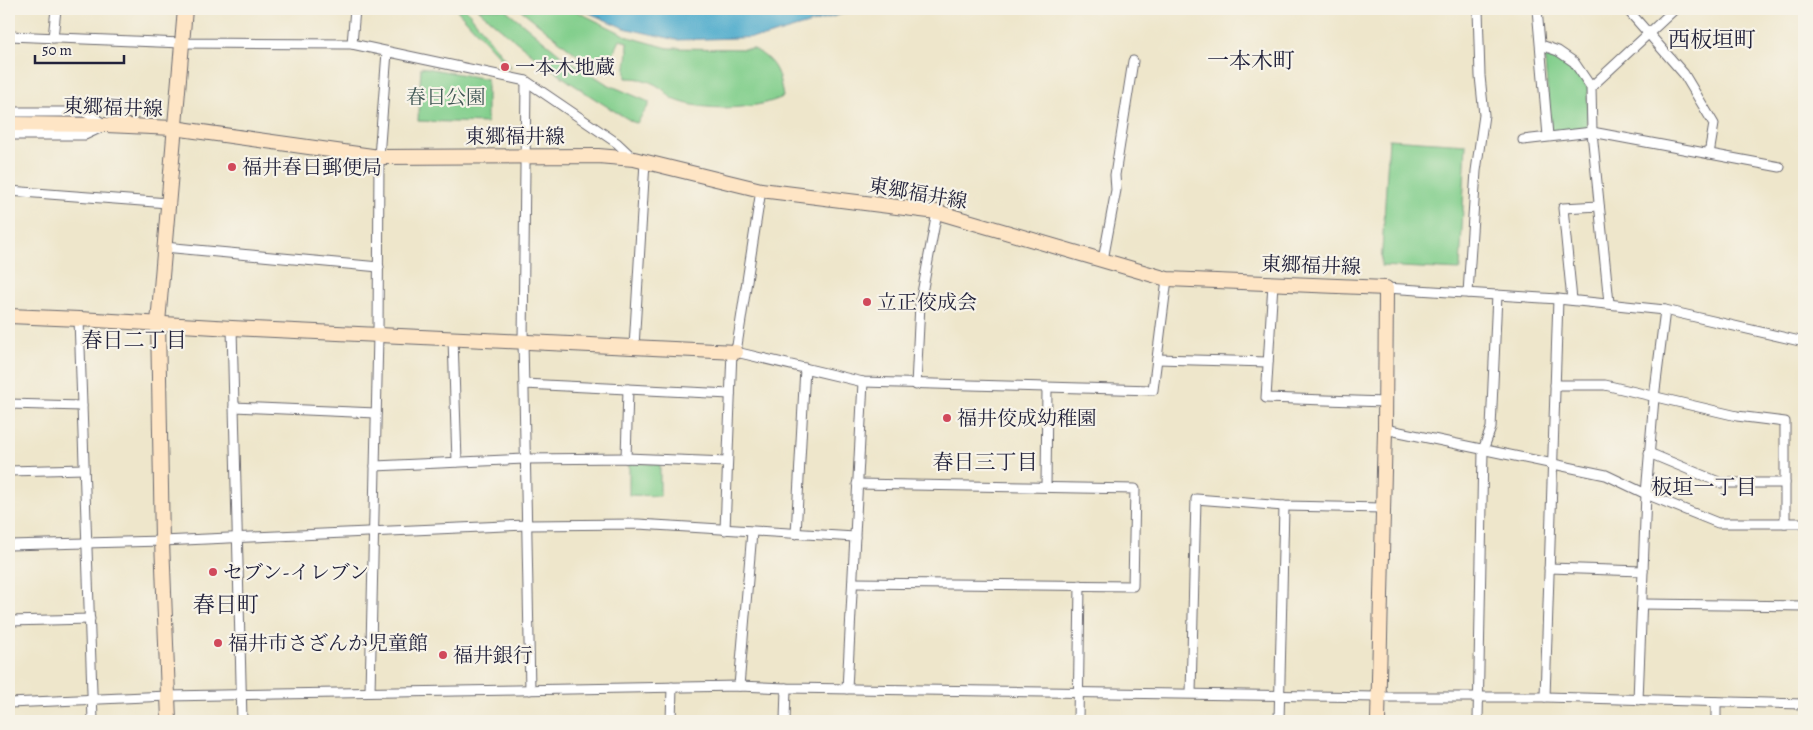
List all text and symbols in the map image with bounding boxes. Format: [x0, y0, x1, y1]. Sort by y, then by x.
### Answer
district label: 西板垣町 [1668, 25, 1756, 55]
scale bar [35, 32, 124, 64]
text: 50 m [42, 40, 72, 60]
district label: 一本木町 [1207, 46, 1295, 76]
place label: 一本木地蔵 [515, 54, 615, 81]
marker: 一本木地蔵 [499, 61, 511, 73]
park label: 春日公園 [406, 84, 486, 111]
street label: 東郷福井線 [63, 92, 163, 123]
street label: 東郷福井線 [465, 123, 565, 150]
place label: 福井春日郵便局 [242, 154, 382, 181]
marker: 福井春日郵便局 [226, 161, 238, 173]
street label: 東郷福井線 [866, 172, 969, 215]
street label: 東郷福井線 [1261, 250, 1361, 281]
place label: 立正佼成会 [877, 289, 977, 316]
marker: 立正佼成会 [861, 296, 873, 308]
district label: 春日二丁目 [82, 326, 187, 354]
place label: 福井佼成幼稚園 [957, 405, 1097, 432]
marker: 福井佼成幼稚園 [941, 412, 953, 424]
district label: 春日三丁目 [933, 448, 1038, 476]
district label: 板垣一丁目 [1652, 473, 1757, 501]
place label: セブン-イレブン [223, 559, 369, 586]
marker: セブン-イレブン [207, 566, 219, 578]
district label: 春日町 [193, 590, 259, 620]
place label: 福井市さざんか児童館 [228, 630, 428, 657]
marker: 福井市さざんか児童館 [212, 637, 224, 649]
place label: 福井銀行 [453, 642, 533, 669]
marker: 福井銀行 [437, 649, 449, 661]

